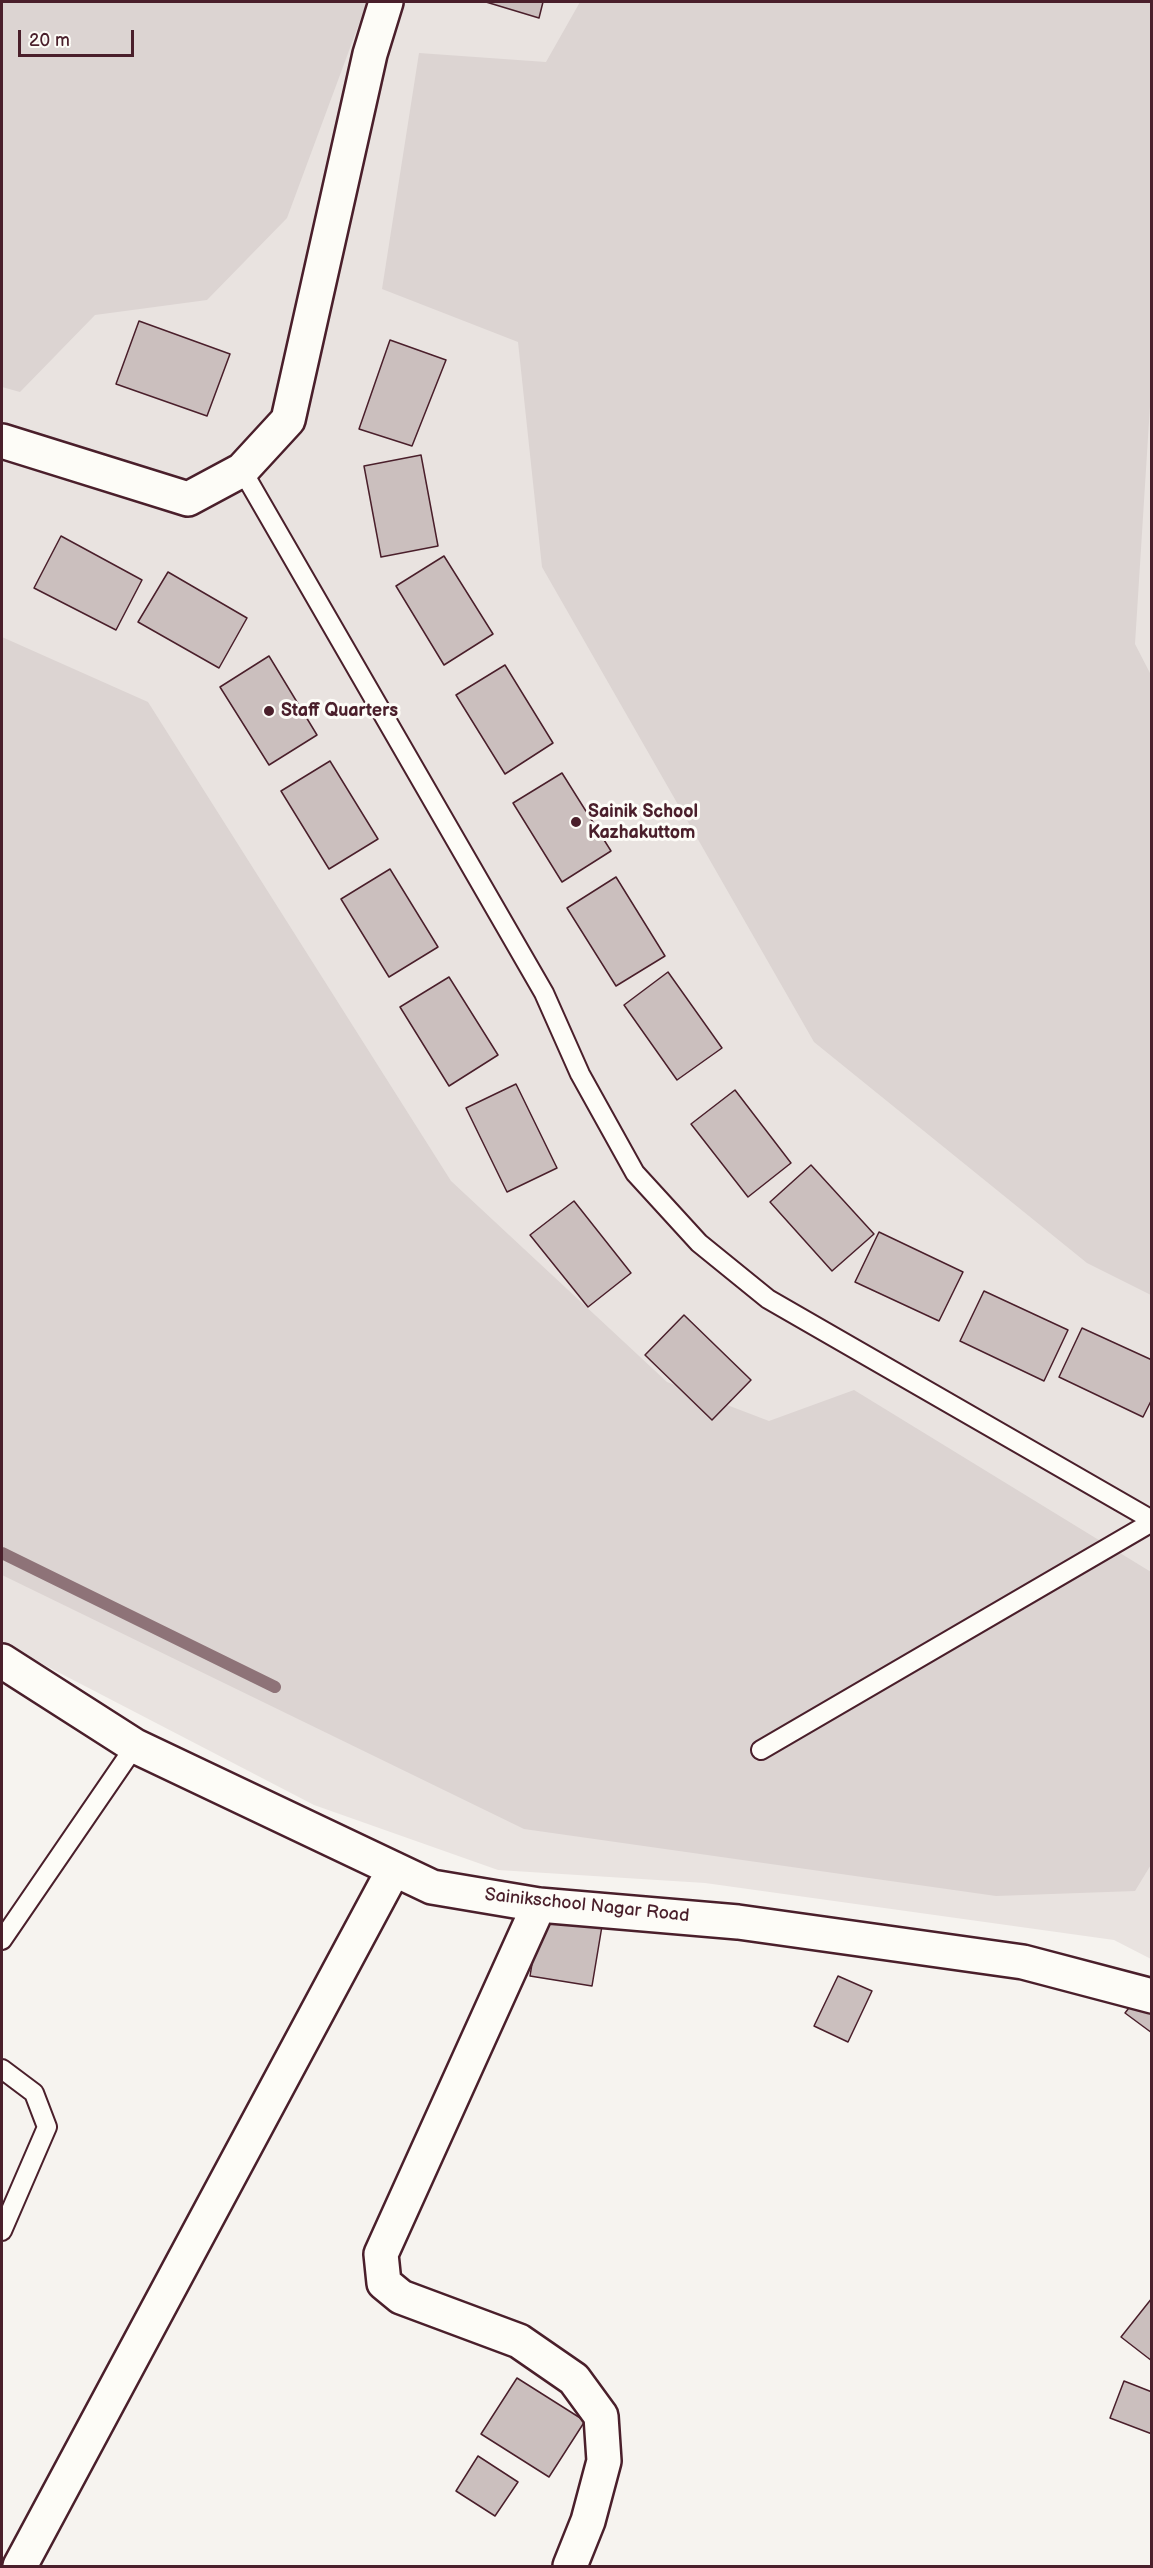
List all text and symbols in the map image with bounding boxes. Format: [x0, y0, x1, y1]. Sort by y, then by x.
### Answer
scale bar [21, 18, 136, 56]
text: 20 m [29, 30, 70, 51]
place label: Staff Quarters [281, 700, 398, 722]
marker: Staff Quarters [262, 704, 276, 718]
place label: Sainik School Kazhakuttom [588, 801, 698, 844]
marker: Sainik School Kazhakuttom [569, 815, 583, 829]
street label: Sainikschool Nagar Road [484, 1885, 690, 1927]

